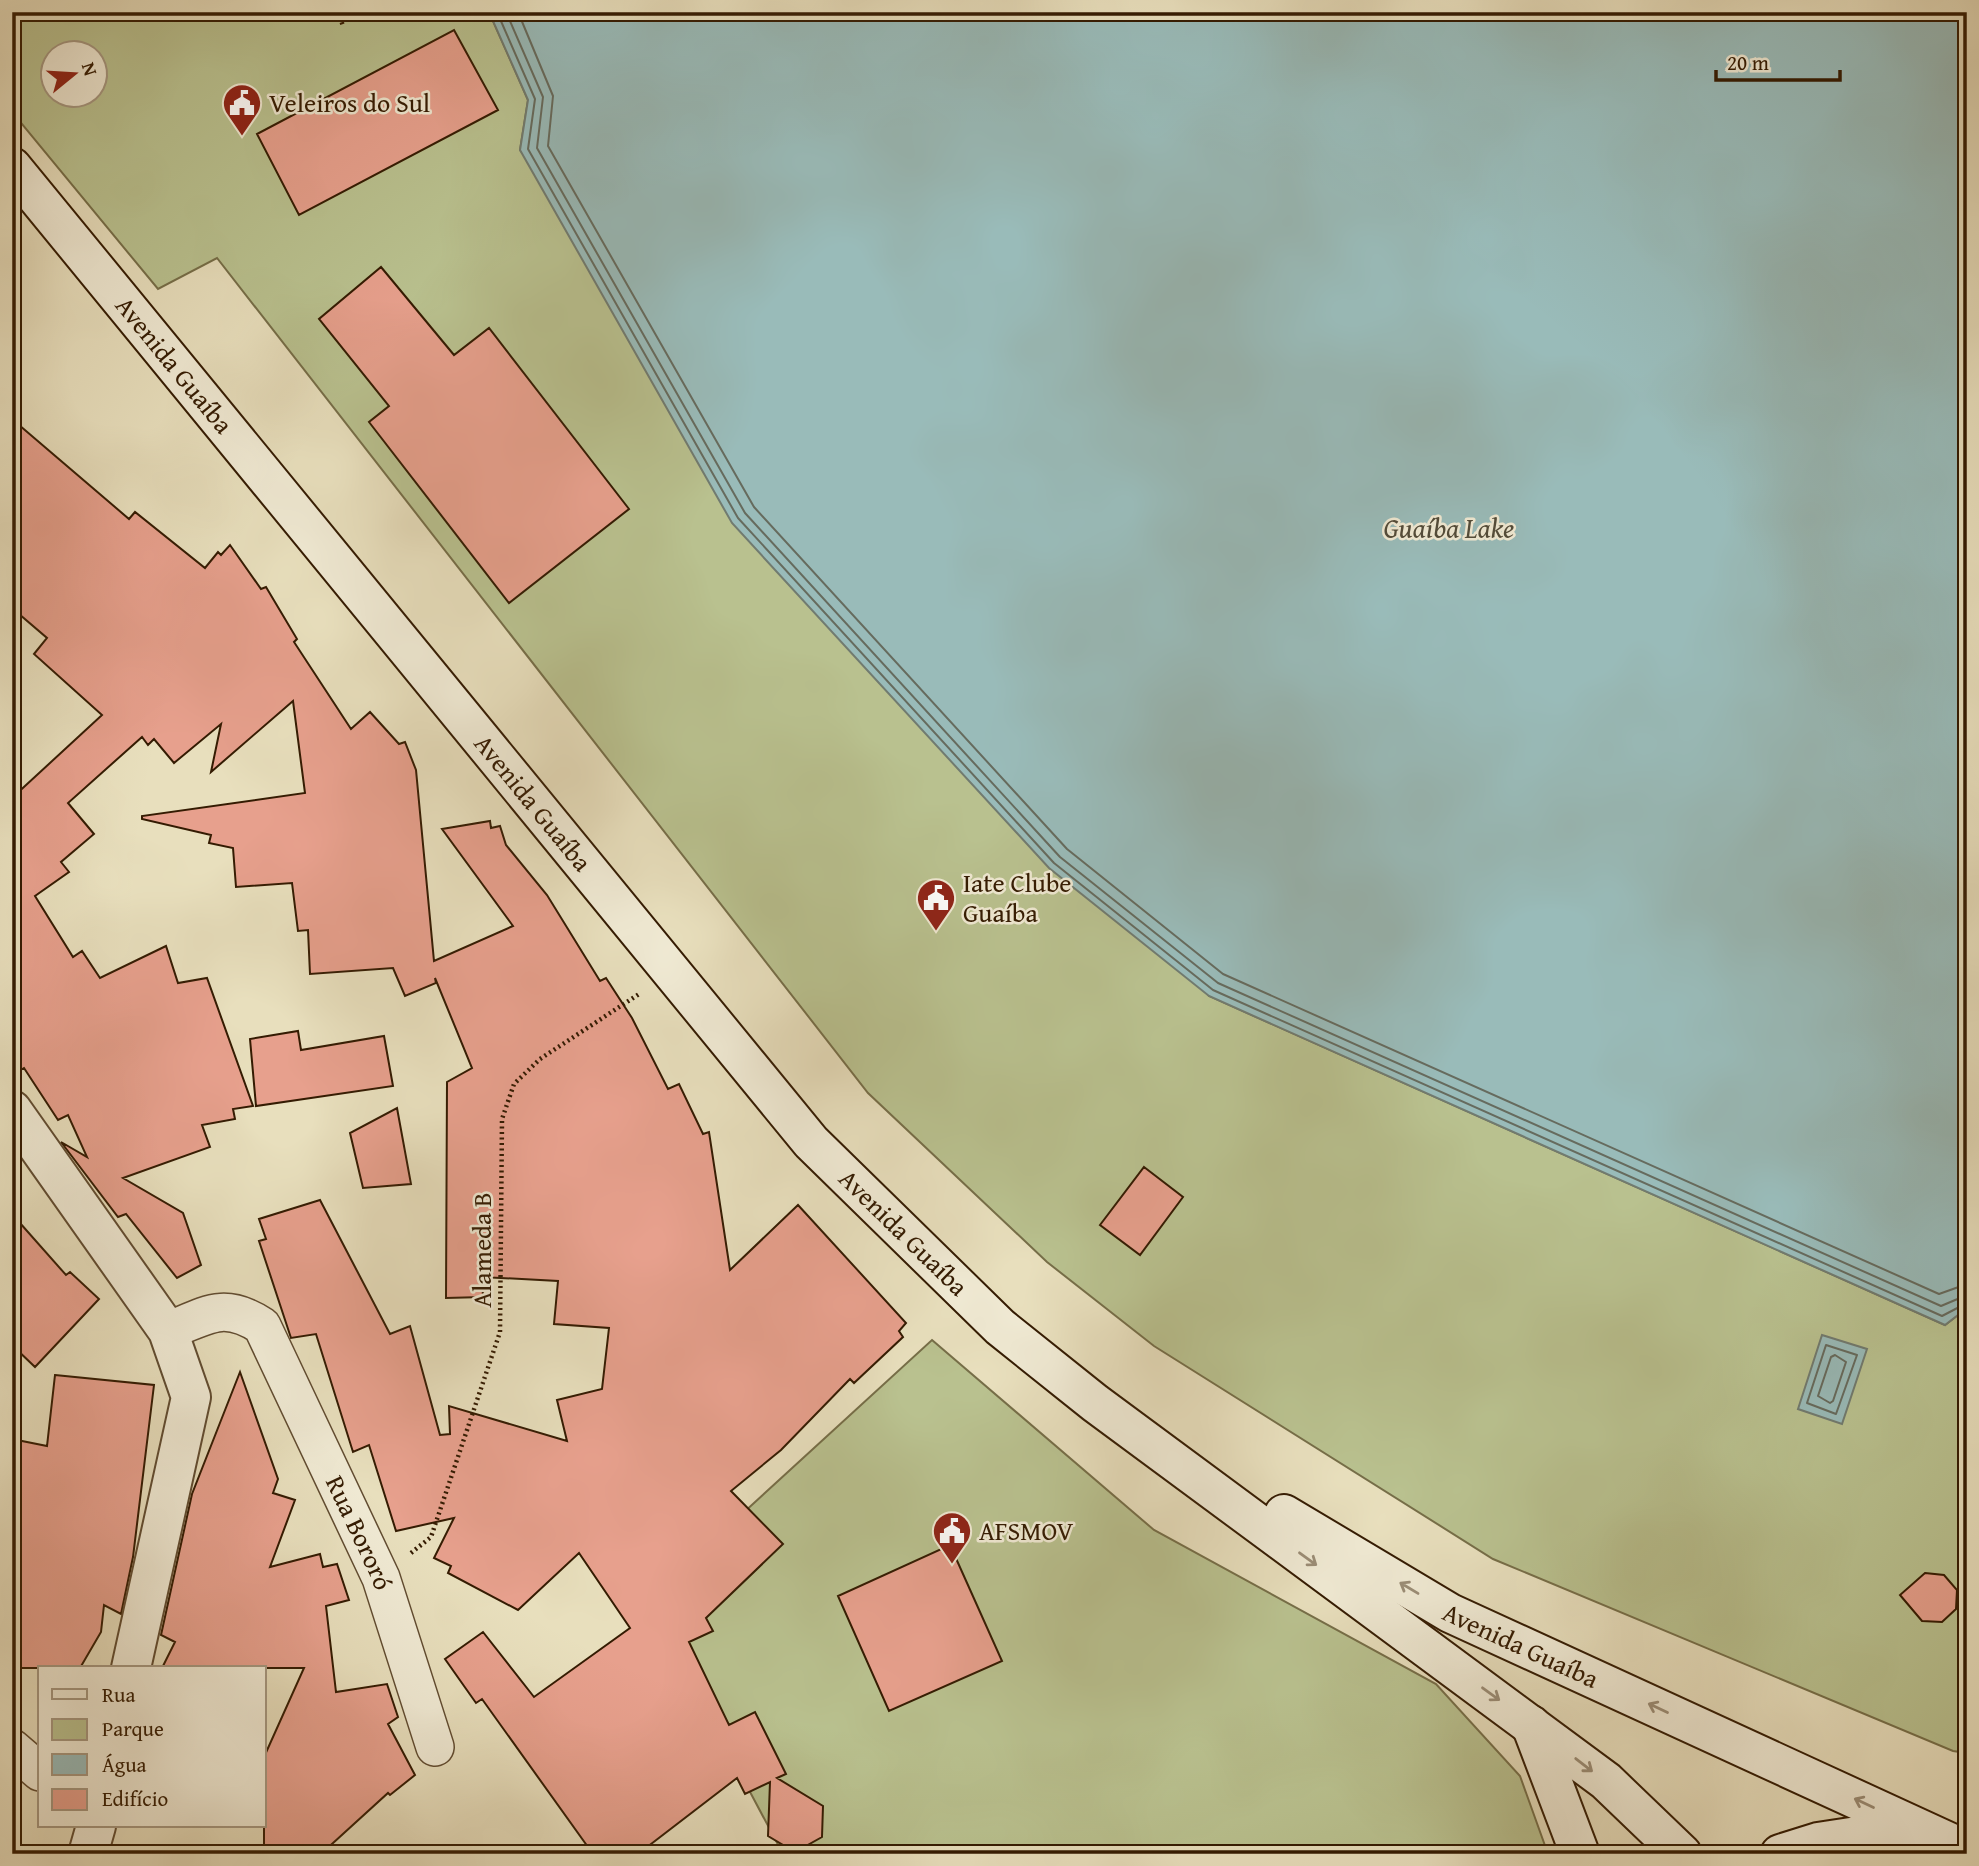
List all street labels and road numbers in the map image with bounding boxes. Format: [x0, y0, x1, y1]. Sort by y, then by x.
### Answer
street label: Avenida Guaíba [106, 287, 243, 442]
street label: Avenida Guaíba [465, 725, 602, 880]
street label: Avenida Guaíba [830, 1160, 978, 1305]
street label: Alameda B [462, 1192, 501, 1308]
street label: Rua Bororó [316, 1469, 404, 1595]
street label: Avenida Guaíba [1437, 1592, 1606, 1698]

